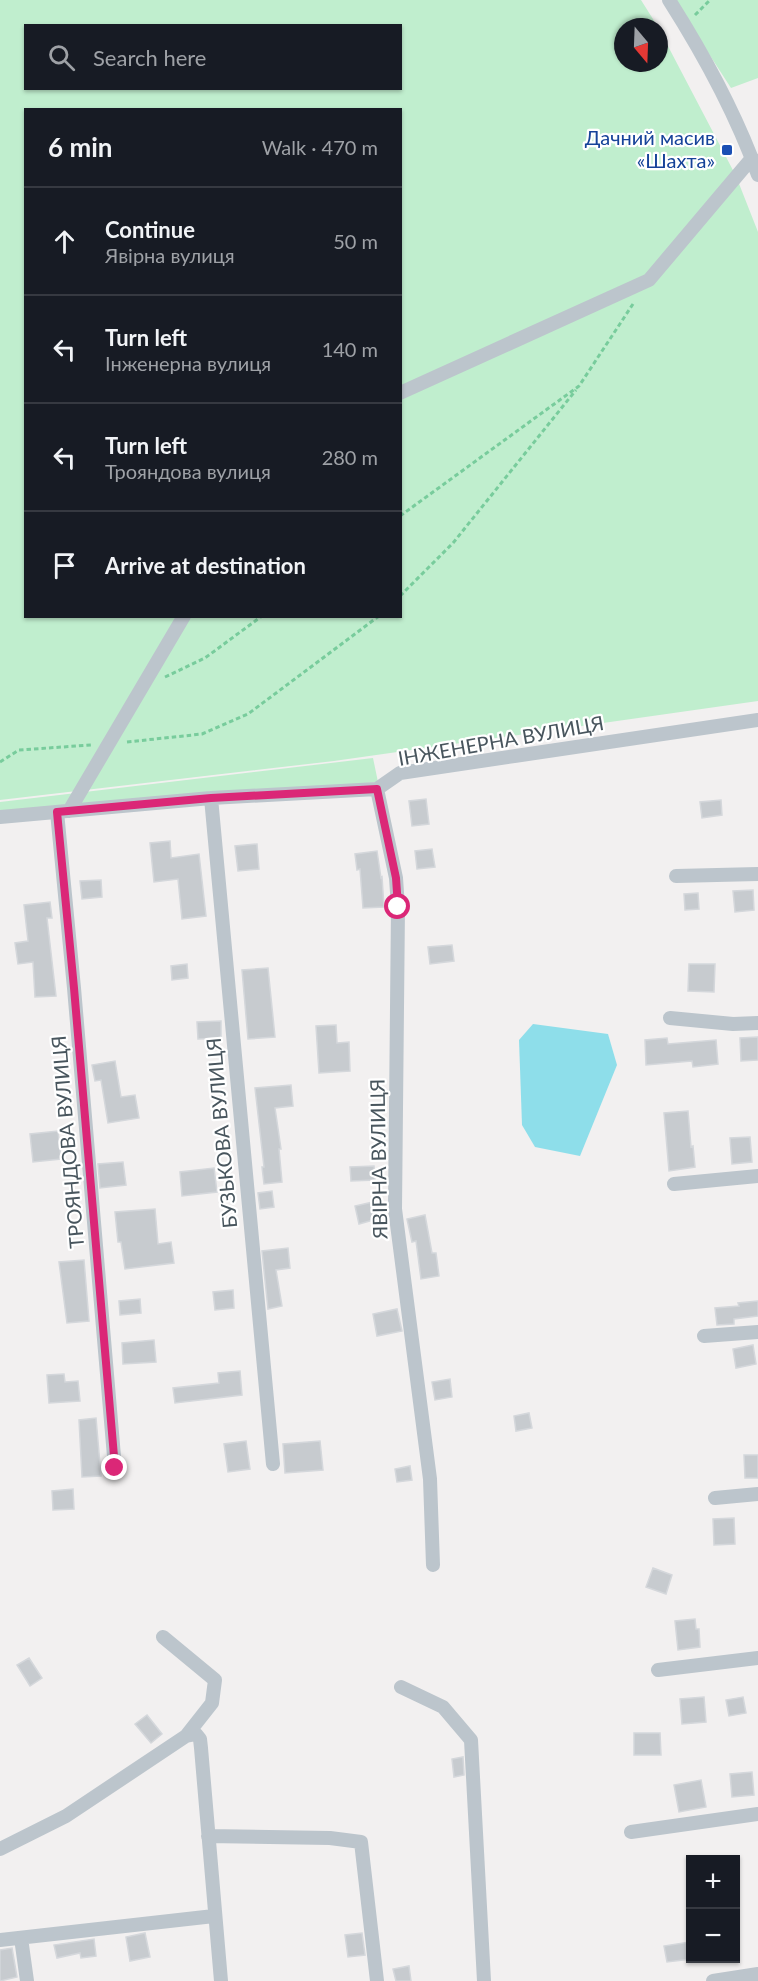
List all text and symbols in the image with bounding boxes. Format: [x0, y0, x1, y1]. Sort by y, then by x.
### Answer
north arrow [614, 18, 668, 72]
search box [24, 24, 402, 90]
icon: search [45, 41, 78, 74]
text: Search here [93, 44, 206, 71]
place label: Дачний масив «Шахта» [585, 125, 715, 172]
text: 6 min [48, 131, 112, 163]
text: Walk · 470 m [262, 135, 378, 159]
marker: Дачний масив «Шахта» [720, 143, 734, 157]
text: Continue [105, 216, 195, 243]
icon: ahead [48, 225, 81, 258]
text: 50 m [333, 229, 378, 253]
text: Явірна вулиця [105, 243, 235, 267]
text: Turn left [105, 324, 187, 351]
icon: left [48, 333, 81, 366]
text: 140 m [322, 337, 378, 361]
text: Інженерна вулиця [105, 351, 271, 375]
text: Turn left [105, 432, 187, 459]
icon: left [48, 441, 81, 474]
text: 280 m [322, 445, 378, 469]
text: Трояндова вулиця [105, 459, 271, 483]
icon: arrive [48, 549, 81, 582]
text: Arrive at destination [105, 552, 306, 579]
street label: ІНЖЕНЕРНА ВУЛИЦЯ [396, 710, 606, 770]
route start [384, 893, 410, 919]
street label: ТРОЯНДОВА ВУЛИЦЯ [46, 1035, 88, 1250]
street label: БУЗЬКОВА ВУЛИЦЯ [201, 1037, 241, 1229]
street label: ЯВІРНА ВУЛИЦЯ [365, 1079, 391, 1240]
route end [101, 1454, 127, 1480]
map controls [686, 1855, 740, 1963]
button: + [686, 1855, 740, 1909]
button: − [686, 1909, 740, 1963]

